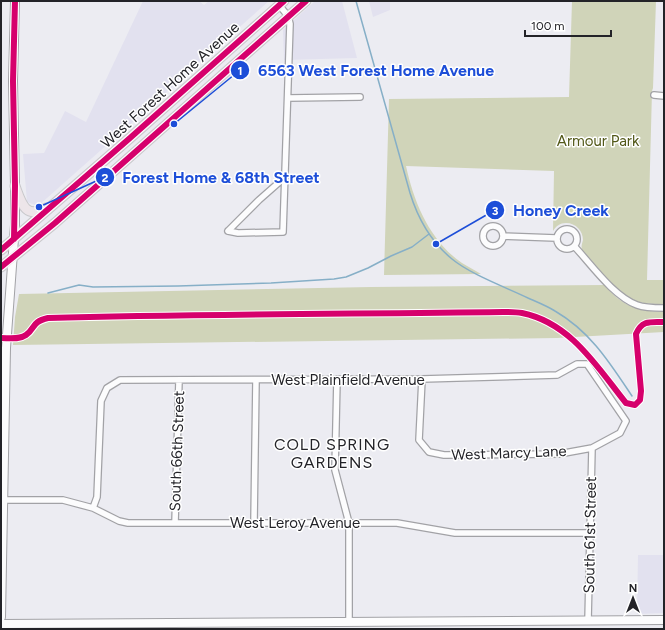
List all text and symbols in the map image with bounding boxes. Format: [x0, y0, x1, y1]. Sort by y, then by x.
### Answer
scale bar [525, 12, 611, 38]
street label: West Forest Home Avenue [97, 18, 243, 152]
text: 100 m [531, 19, 565, 33]
callout: 6563 West Forest Home Avenue [230, 56, 502, 84]
text: 6563 West Forest Home Avenue [258, 61, 494, 80]
text: 1 [237, 64, 243, 78]
park label: Armour Park [557, 132, 640, 150]
callout: Forest Home & 68th Street [95, 163, 328, 191]
text: Forest Home & 68th Street [122, 168, 320, 187]
text: 2 [102, 171, 109, 185]
callout: Honey Creek [485, 196, 617, 224]
text: Honey Creek [513, 201, 609, 220]
text: 3 [492, 204, 499, 218]
street label: West Plainfield Avenue [271, 371, 425, 389]
street label: South 66th Street [166, 390, 188, 512]
district label: COLD SPRING GARDENS [274, 435, 390, 472]
street label: West Marcy Lane [451, 442, 567, 464]
street label: South 61st Street [580, 476, 600, 594]
street label: West Leroy Avenue [230, 514, 360, 532]
north arrow [613, 578, 653, 618]
text: N [629, 582, 637, 595]

